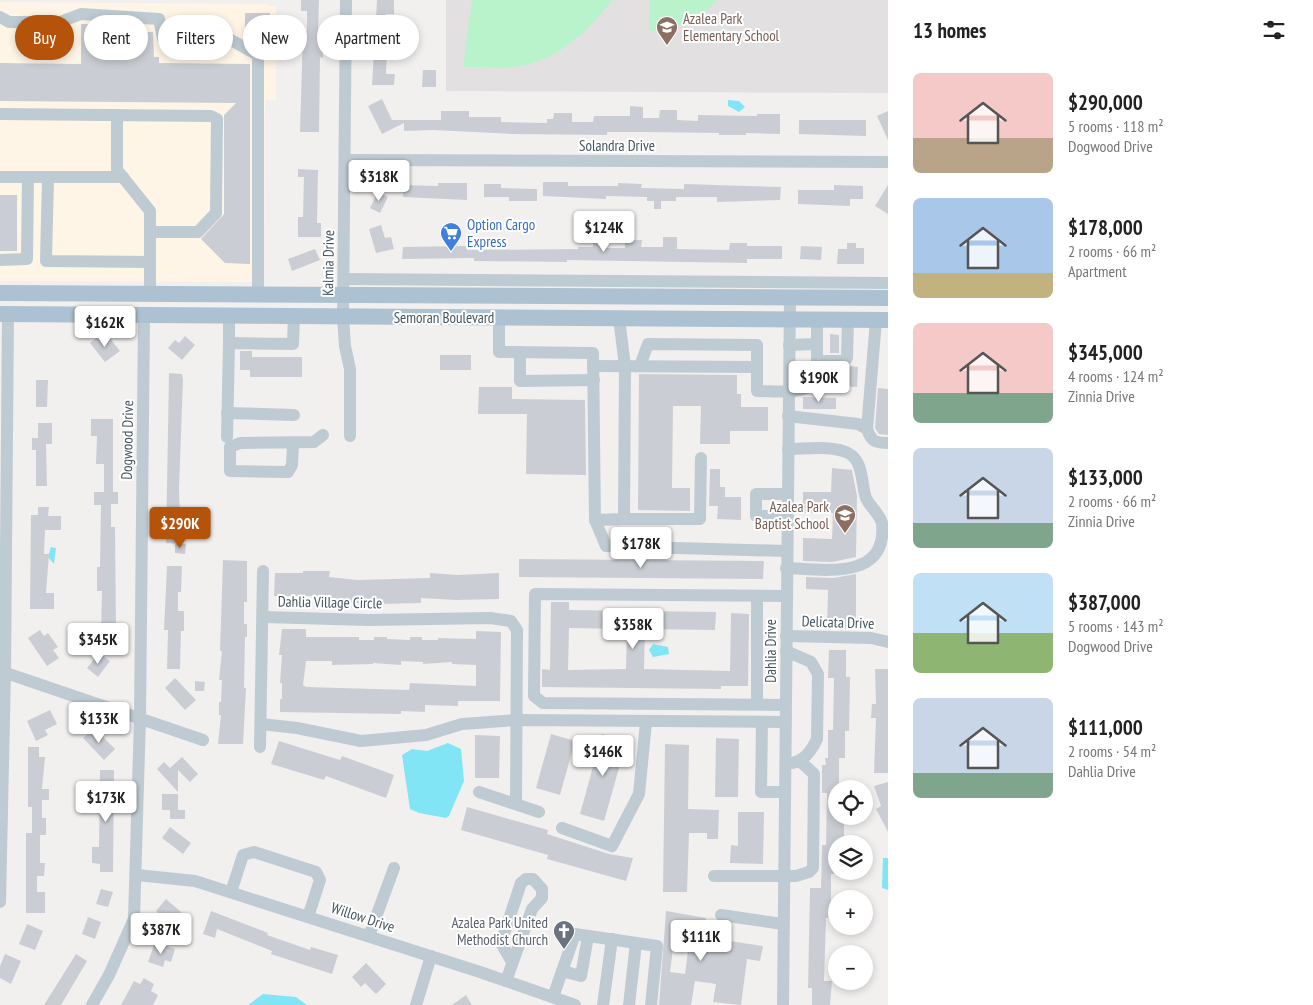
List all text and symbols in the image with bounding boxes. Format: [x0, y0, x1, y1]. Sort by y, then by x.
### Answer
place label: Azalea Park Elementary School [683, 9, 780, 45]
chip: Buy [15, 15, 74, 60]
chip: Rent [84, 15, 148, 60]
chip: Filters [158, 15, 233, 60]
chip: New [243, 15, 307, 60]
chip: Apartment [317, 15, 419, 60]
school or university icon: Azalea Park Elementary School [655, 15, 679, 46]
icon: filters [1260, 16, 1288, 44]
text: 13 homes [913, 17, 986, 44]
text: $290,000 [1068, 89, 1143, 116]
icon: home [953, 93, 1013, 153]
text: 5 rooms · 118 m² [1068, 116, 1164, 136]
street label: Solandra Drive [579, 136, 655, 155]
text: Dogwood Drive [1068, 136, 1153, 156]
pin: $318K [344, 160, 414, 202]
text: $318K [360, 166, 398, 186]
pin: $124K [569, 210, 639, 253]
text: $178,000 [1068, 214, 1143, 241]
place label: Option Cargo Express [467, 215, 535, 251]
text: $124K [585, 217, 623, 237]
icon: home [953, 218, 1013, 278]
supermarket icon: Option Cargo Express [439, 221, 463, 252]
street label: Kalmia Drive [318, 230, 338, 296]
text: 2 rooms · 66 m² [1068, 241, 1156, 261]
text: Apartment [1068, 261, 1127, 281]
pin: $162K [70, 306, 140, 348]
street label: Semoran Boulevard [394, 308, 494, 327]
text: $162K [86, 312, 124, 332]
text: $345,000 [1068, 339, 1143, 366]
icon: home [953, 343, 1013, 403]
pin: $190K [784, 360, 854, 403]
text: 4 rooms · 124 m² [1068, 366, 1164, 386]
text: $190K [800, 367, 838, 387]
text: Zinnia Drive [1068, 386, 1135, 406]
street label: Dogwood Drive [117, 400, 137, 480]
text: $133,000 [1068, 464, 1143, 491]
icon: home [953, 468, 1013, 528]
text: 2 rooms · 66 m² [1068, 491, 1156, 511]
place label: Azalea Park Baptist School [755, 497, 829, 533]
school or university icon: Azalea Park Baptist School [833, 503, 857, 534]
pin: $290K [145, 506, 215, 549]
text: Zinnia Drive [1068, 511, 1135, 531]
text: $290K [161, 513, 199, 533]
pin: $178K [606, 526, 676, 569]
text: $178K [622, 533, 660, 553]
text: $387,000 [1068, 589, 1141, 616]
street label: Dahlia Village Circle [278, 592, 382, 612]
icon: home [953, 593, 1013, 653]
pin: $358K [598, 608, 668, 650]
street label: Delicata Drive [801, 611, 875, 633]
text: $358K [614, 614, 652, 634]
text: 5 rooms · 143 m² [1068, 616, 1164, 636]
street label: Dahlia Drive [761, 619, 780, 683]
pin: $345K [63, 622, 133, 665]
text: $345K [79, 629, 117, 649]
text: Dogwood Drive [1068, 636, 1153, 656]
pin: $133K [64, 702, 134, 744]
text: $133K [80, 708, 118, 728]
text: $111,000 [1068, 714, 1143, 741]
icon: home [953, 718, 1013, 778]
pin: $146K [568, 734, 638, 777]
text: $146K [584, 741, 622, 761]
text: 2 rooms · 54 m² [1068, 741, 1156, 761]
text: Dahlia Drive [1068, 761, 1136, 781]
pin: $173K [71, 780, 141, 823]
map controls [828, 780, 873, 990]
button: locate [828, 780, 873, 825]
text: $173K [87, 787, 125, 807]
button: layers [828, 835, 873, 880]
button: + [828, 890, 873, 935]
street label: Willow Drive [329, 898, 397, 936]
pin: $387K [126, 912, 196, 955]
place label: Azalea Park United Methodist Church [451, 913, 548, 949]
text: $387K [142, 919, 180, 939]
church icon: Azalea Park United Methodist Church [552, 919, 576, 950]
pin: $111K [666, 920, 736, 962]
text: $111K [682, 926, 720, 946]
button: − [828, 945, 873, 990]

